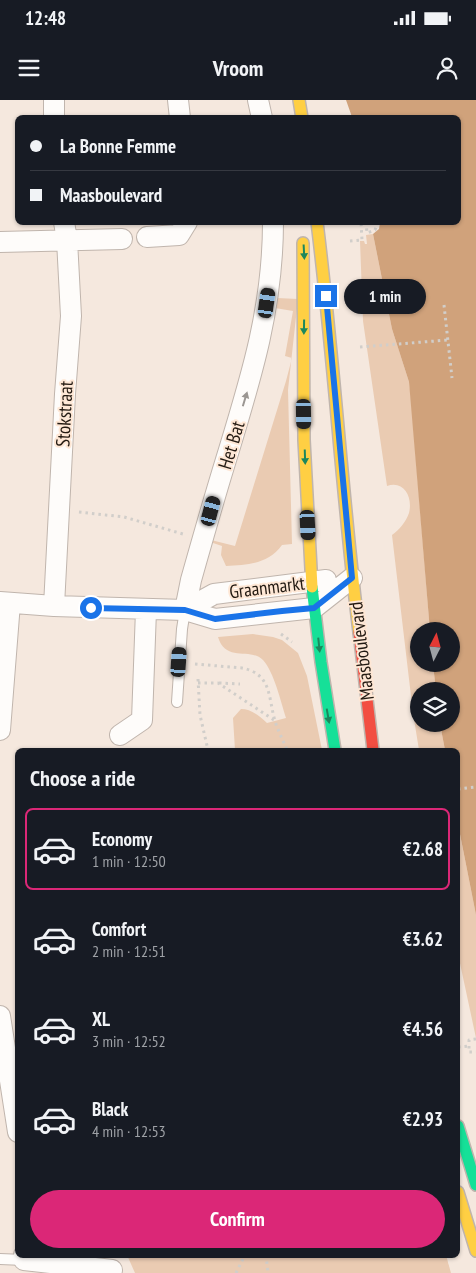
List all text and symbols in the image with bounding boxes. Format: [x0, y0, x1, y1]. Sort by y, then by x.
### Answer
text: 12:48 [25, 6, 66, 30]
icon: menu [15, 54, 43, 82]
text: Vroom [213, 54, 263, 82]
icon: person [433, 54, 461, 82]
text: La Bonne Femme [60, 134, 176, 158]
text: Maasboulevard [60, 183, 162, 207]
one-way arrow [300, 244, 308, 260]
callout: 1 min [344, 278, 426, 314]
route end [315, 285, 337, 307]
text: 1 min [369, 286, 401, 306]
car [257, 287, 276, 319]
one-way arrow [300, 319, 308, 335]
street label: Stokstraat [50, 380, 78, 448]
one-way arrow [241, 391, 249, 406]
car [296, 399, 311, 429]
street label: Het Bat [212, 417, 250, 472]
one-way arrow [301, 449, 309, 465]
car [199, 495, 222, 527]
car [299, 510, 316, 540]
street label: Graanmarkt [228, 570, 307, 604]
route start [80, 597, 102, 619]
street label: Maasboulevard [343, 601, 379, 701]
north arrow [410, 622, 460, 672]
map controls [410, 622, 460, 732]
one-way arrow [315, 637, 323, 653]
car [170, 647, 187, 677]
button: layers [410, 682, 460, 732]
one-way arrow [325, 708, 333, 724]
text: Choose a ride [30, 764, 135, 792]
icon: car [32, 827, 77, 872]
text: Economy [92, 827, 152, 851]
text: €2.68 [403, 837, 443, 861]
text: 1 min · 12:50 [92, 851, 166, 871]
icon: car [32, 917, 77, 962]
text: Comfort [92, 917, 146, 941]
text: €3.62 [403, 927, 443, 951]
text: 2 min · 12:51 [92, 941, 166, 961]
icon: car [32, 1007, 77, 1052]
text: XL [92, 1007, 110, 1031]
text: €4.56 [403, 1017, 443, 1041]
text: 3 min · 12:52 [92, 1031, 166, 1051]
icon: car [32, 1097, 77, 1142]
text: Black [92, 1097, 128, 1121]
text: €2.93 [403, 1107, 443, 1131]
text: 4 min · 12:53 [92, 1121, 166, 1141]
button: Confirm [30, 1190, 445, 1248]

